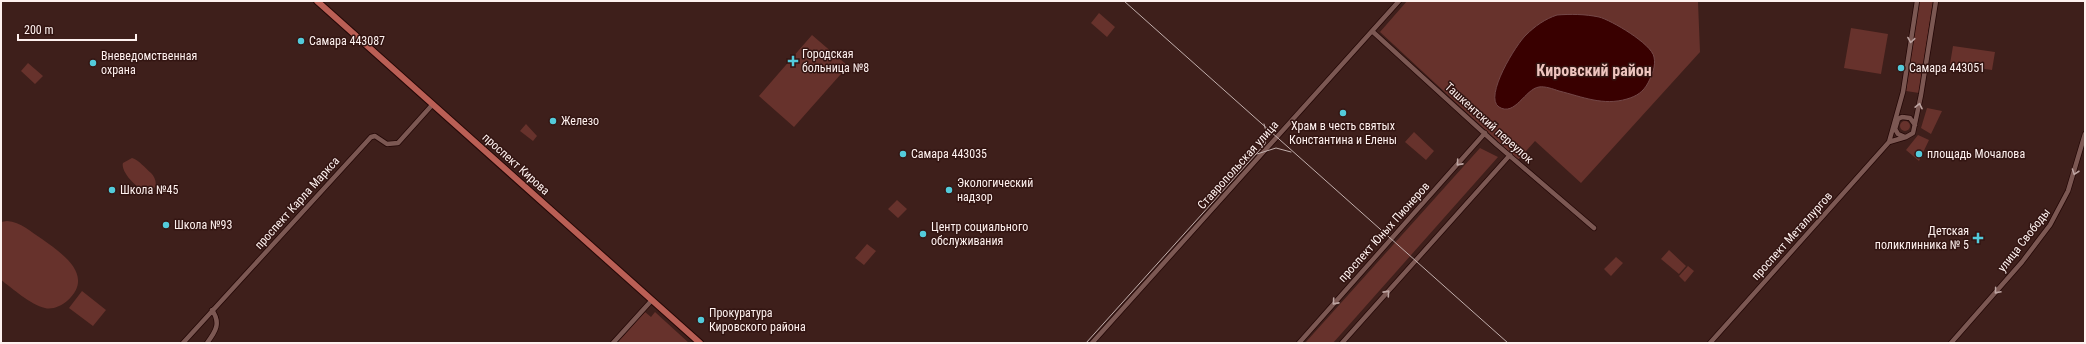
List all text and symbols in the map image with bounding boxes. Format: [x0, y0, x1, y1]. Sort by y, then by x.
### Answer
scale bar [18, 16, 136, 42]
text: 200 m [24, 23, 54, 37]
place label: Самара 443087 [309, 34, 385, 48]
marker: Самара 443087 [296, 36, 306, 46]
one-way arrow [1907, 36, 1916, 43]
place label: Городская больница №8 [802, 47, 869, 75]
place label: Вневедомственная охрана [101, 49, 197, 77]
marker: Городская больница №8 [787, 55, 799, 67]
marker: Вневедомственная охрана [88, 58, 98, 68]
district label: Кировский район [1536, 61, 1652, 80]
place label: Самара 443051 [1909, 61, 1985, 75]
marker: Самара 443051 [1896, 63, 1906, 73]
street label: Ташкентский переулок [1442, 80, 1536, 166]
one-way arrow [1914, 103, 1922, 109]
marker: Храм в честь святых Константина и Елены [1338, 108, 1348, 118]
place label: Железо [561, 114, 599, 128]
marker: Железо [548, 116, 558, 126]
street label: Ставропольская улица [1195, 118, 1282, 212]
place label: Храм в честь святых Константина и Елены [1289, 119, 1397, 147]
street label: проспект Кирова [480, 130, 553, 198]
place label: Самара 443035 [911, 147, 987, 161]
place label: площадь Мочалова [1927, 147, 2025, 161]
marker: Самара 443035 [898, 149, 908, 159]
marker: площадь Мочалова [1914, 149, 1924, 159]
street label: проспект Карла Маркса [252, 154, 342, 252]
one-way arrow [1457, 158, 1464, 165]
one-way arrow [2071, 168, 2080, 175]
place label: Экологический надзор [957, 176, 1033, 204]
street label: проспект Юных Пионеров [1335, 179, 1433, 285]
place label: Школа №45 [120, 183, 179, 197]
marker: Школа №45 [107, 185, 117, 195]
marker: Экологический надзор [944, 185, 954, 195]
street label: проспект Металлургов [1749, 189, 1835, 283]
street label: улица Свободы [1995, 205, 2053, 275]
place label: Школа №93 [174, 218, 233, 232]
marker: Школа №93 [161, 220, 171, 230]
place label: Центр социального обслуживания [931, 220, 1028, 248]
place label: Детская поликлинника № 5 [1875, 224, 1969, 252]
marker: Центр социального обслуживания [918, 229, 928, 239]
marker: Детская поликлинника № 5 [1972, 232, 1984, 244]
one-way arrow [1994, 286, 2001, 294]
one-way arrow [1382, 290, 1389, 298]
one-way arrow [1333, 297, 1340, 304]
place label: Прокуратура Кировского района [709, 306, 806, 334]
marker: Прокуратура Кировского района [696, 315, 706, 325]

